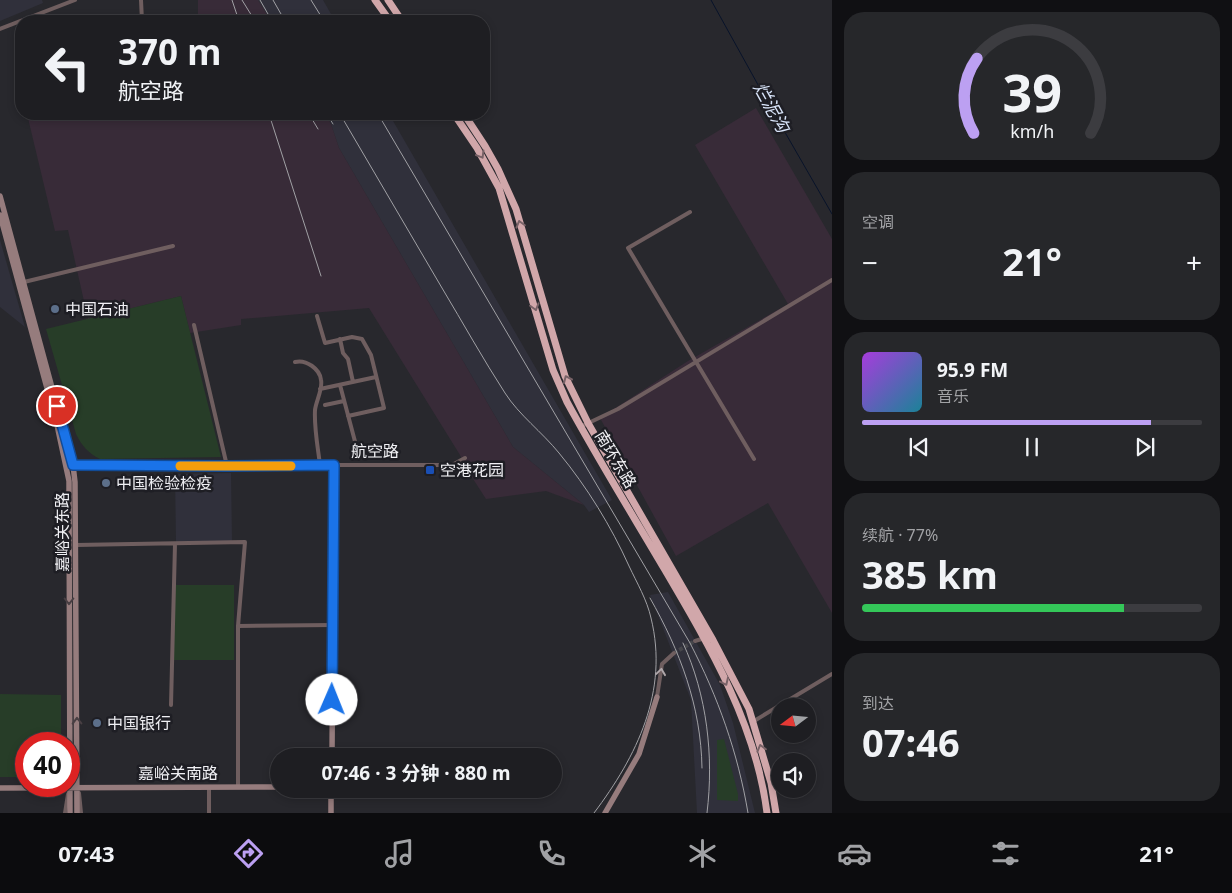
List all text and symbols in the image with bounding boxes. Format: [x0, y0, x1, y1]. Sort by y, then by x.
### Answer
text: 370 m [118, 28, 221, 75]
icon: left [35, 35, 100, 100]
text: 39 [1002, 56, 1062, 127]
text: 航空路 [118, 75, 184, 105]
water label: 烂泥沟 [748, 78, 797, 138]
text: km/h [1010, 119, 1054, 143]
one-way arrow [474, 149, 484, 158]
text: 空调 [862, 211, 894, 233]
one-way arrow [515, 219, 526, 228]
text: 21° [1002, 235, 1062, 287]
text: − [862, 243, 878, 281]
text: + [1186, 243, 1202, 281]
place label: 中国石油 [65, 298, 129, 320]
marker: 中国石油 [49, 303, 61, 315]
one-way arrow [529, 303, 539, 311]
text: 95.9 FM [937, 357, 1008, 383]
one-way arrow [562, 375, 573, 384]
pin [36, 385, 78, 427]
text: 音乐 [937, 385, 969, 407]
icon: arrive [43, 392, 71, 420]
street label: 南环东路 [590, 426, 642, 492]
icon: previous [905, 433, 933, 461]
icon: pause [1018, 433, 1046, 461]
icon: next [1131, 433, 1159, 461]
street label: 航空路 [351, 440, 399, 462]
place label: 空港花园 [440, 459, 504, 481]
marker: 空港花园 [424, 464, 436, 476]
place label: 中国检验检疫 [116, 472, 212, 494]
marker: 中国检验检疫 [100, 477, 112, 489]
street label: 嘉峪关东路 [51, 492, 73, 572]
text: 续航 · 77% [862, 524, 938, 546]
text: 385 km [862, 548, 998, 600]
one-way arrow [64, 598, 74, 605]
one-way arrow [655, 668, 666, 676]
position arrow [305, 673, 357, 725]
one-way arrow [719, 677, 730, 686]
text: 到达 [862, 692, 894, 714]
north arrow [771, 698, 816, 742]
map controls [771, 698, 816, 798]
place label: 中国银行 [107, 712, 171, 734]
text: 07:46 [862, 716, 960, 768]
one-way arrow [72, 717, 82, 724]
marker: 中国银行 [91, 717, 103, 729]
speed limit sign: 40 [15, 732, 80, 797]
one-way arrow [756, 744, 767, 753]
button: sound [771, 753, 816, 798]
text: 07:46 · 3 分钟 · 880 m [321, 760, 511, 786]
street label: 嘉峪关南路 [138, 762, 218, 784]
icon: directions [231, 836, 266, 871]
icon: music [382, 836, 417, 871]
icon: phone [534, 836, 569, 871]
icon: climate [685, 836, 720, 871]
icon: car [837, 836, 872, 871]
icon: filters [988, 836, 1023, 871]
text: 07:43 [58, 838, 115, 868]
text: 21° [1139, 838, 1174, 868]

